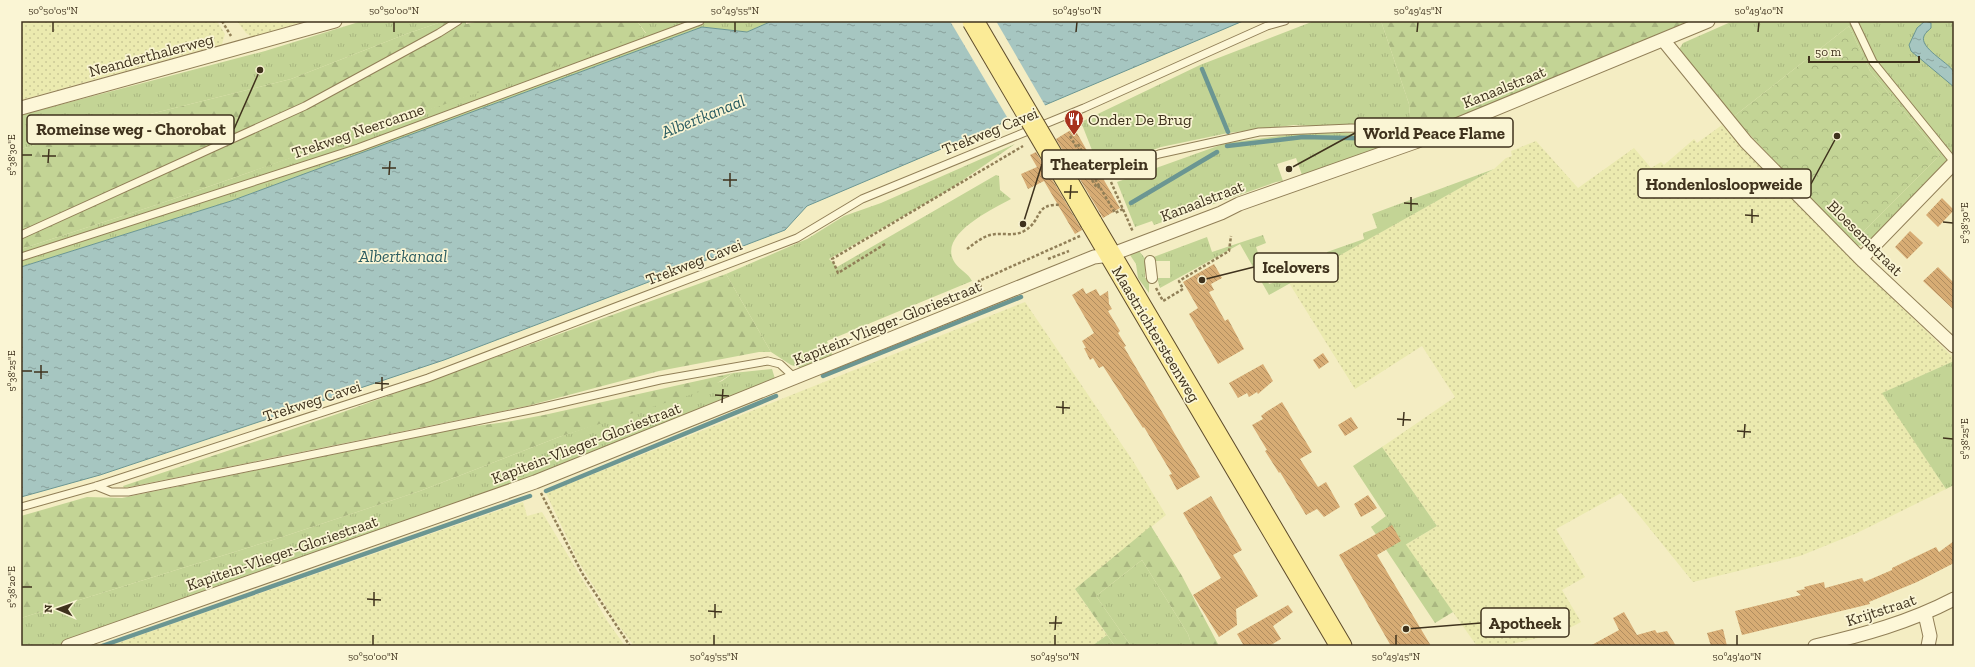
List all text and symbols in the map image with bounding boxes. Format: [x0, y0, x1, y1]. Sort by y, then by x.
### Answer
text: 50°50'05"N [28, 5, 78, 17]
text: 50°50'00"N [369, 5, 420, 17]
text: 50°49'55"N [711, 5, 760, 17]
text: 50°49'50"N [1052, 5, 1102, 17]
text: 50°49'45"N [1394, 5, 1443, 17]
text: 50°49'40"N [1735, 5, 1784, 17]
street label: Neanderthalerweg [87, 29, 216, 81]
scale bar [1809, 38, 1919, 64]
text: 50 m [1815, 45, 1842, 59]
street label: Kanaalstraat [1460, 62, 1548, 112]
water label: Albertkanaal [657, 90, 748, 142]
street label: Trekweg Neercanne [289, 99, 427, 163]
street label: Trekweg Cavei [939, 103, 1041, 159]
restaurant icon: Onder De Brug [1063, 108, 1085, 136]
place label: Onder De Brug [1088, 110, 1192, 129]
callout: Romeinse weg - Chorobat [27, 115, 234, 144]
callout: World Peace Flame [1355, 118, 1513, 147]
text: Romeinse weg - Chorobat [36, 119, 226, 139]
text: World Peace Flame [1363, 123, 1505, 143]
text: 5°38'30"E [6, 134, 18, 176]
callout: Theaterplein [1042, 150, 1156, 179]
text: Theaterplein [1050, 154, 1148, 174]
callout: Hondenlosloopweide [1638, 169, 1811, 198]
text: Hondenlosloopweide [1645, 174, 1803, 194]
street label: Kanaalstraat [1158, 176, 1247, 226]
street label: Bloesemstraat [1823, 196, 1907, 280]
text: 5°38'30"E [1959, 202, 1971, 244]
street label: Trekweg Cavei [643, 235, 745, 289]
water label: Albertkanaal [358, 246, 447, 266]
callout: Icelovers [1254, 253, 1338, 282]
text: Icelovers [1262, 257, 1330, 277]
street label: Maastrichtersteenweg [1108, 263, 1204, 406]
street label: Kapitein-Vlieger-Gloriestraat [790, 276, 984, 370]
text: 5°38'25"E [6, 350, 18, 392]
street label: Trekweg Cavei [261, 376, 364, 426]
street label: Kapitein-Vlieger-Gloriestraat [489, 398, 683, 488]
text: 5°38'25"E [1959, 418, 1971, 460]
street label: Kapitein-Vlieger-Gloriestraat [184, 511, 380, 595]
text: 5°38'20"E [6, 566, 18, 608]
north arrow [38, 589, 78, 629]
street label: Krijtstraat [1844, 590, 1918, 630]
text: N [42, 604, 55, 613]
callout: Apotheek [1481, 608, 1569, 637]
text: Apotheek [1489, 613, 1562, 633]
text: 50°50'00"N [348, 651, 399, 663]
text: 50°49'55"N [690, 651, 739, 663]
text: 50°49'50"N [1030, 651, 1080, 663]
text: 50°49'45"N [1372, 651, 1421, 663]
text: 50°49'40"N [1713, 651, 1762, 663]

